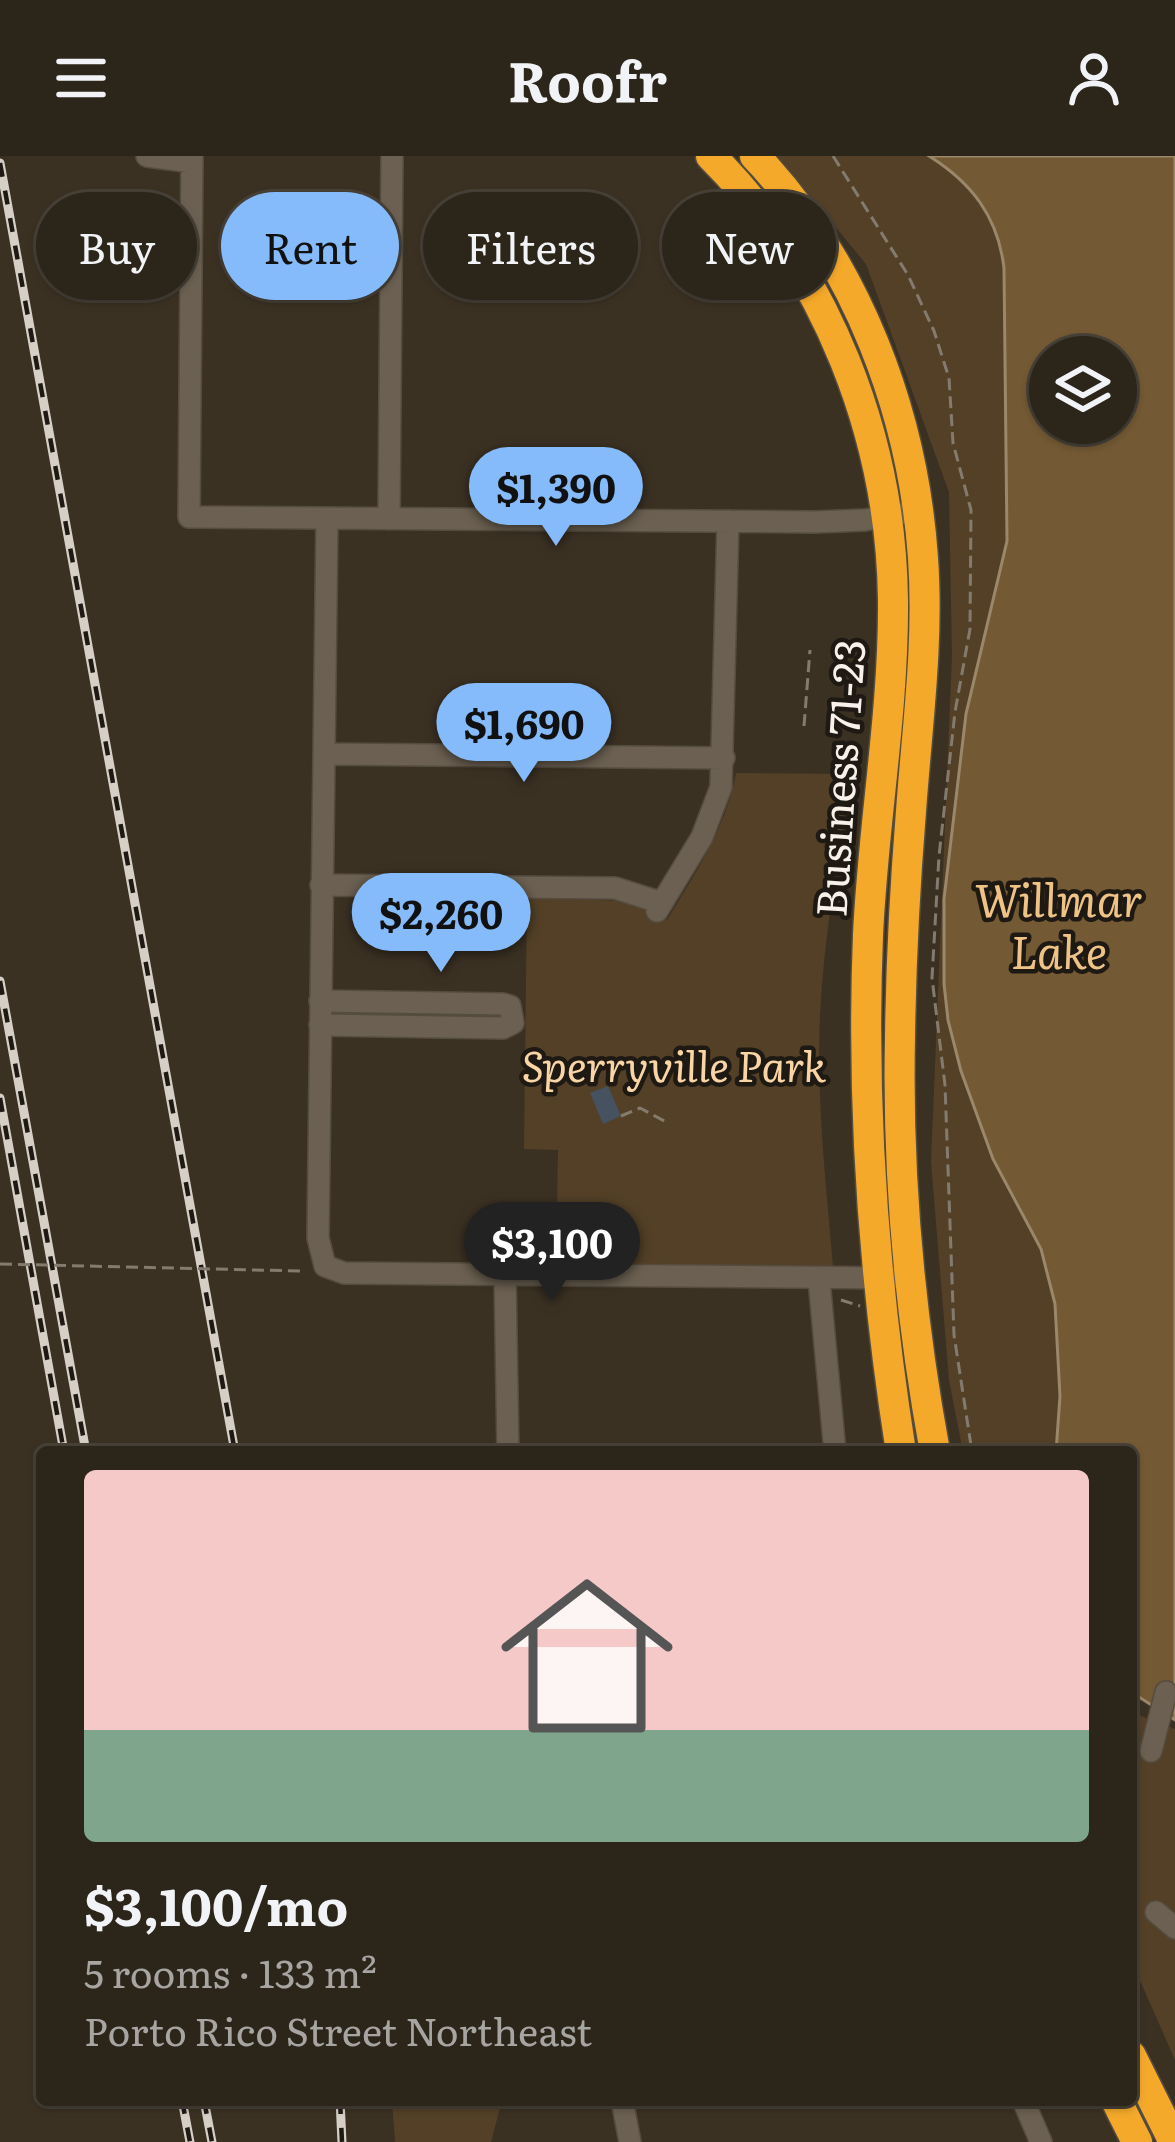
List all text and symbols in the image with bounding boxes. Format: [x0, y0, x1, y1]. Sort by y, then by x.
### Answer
text: Roofr [508, 38, 667, 119]
icon: menu [48, 45, 114, 111]
icon: person [1061, 45, 1127, 111]
chip: Buy [36, 192, 197, 300]
chip: Rent [221, 192, 399, 300]
chip: Filters [423, 192, 638, 300]
chip: New [662, 192, 836, 300]
map controls [1029, 336, 1137, 444]
button: layers [1029, 336, 1137, 444]
pin: $1,390 [458, 447, 654, 549]
text: $1,390 [496, 457, 616, 515]
street label: Business 71-23 [797, 637, 879, 919]
pin: $1,690 [426, 683, 622, 785]
text: $1,690 [463, 693, 585, 751]
water label: Willmar Lake [975, 864, 1143, 983]
pin: $2,260 [343, 873, 539, 975]
text: $2,260 [379, 883, 503, 941]
park label: Sperryville Park [522, 1033, 826, 1095]
pin: $3,100 [454, 1202, 650, 1304]
text: $3,100 [491, 1212, 613, 1270]
icon: home [479, 1548, 695, 1764]
text: $3,100/mo [84, 1866, 348, 1942]
text: 5 rooms · 133 m² [84, 1942, 377, 2000]
text: Porto Rico Street Northeast [84, 2000, 592, 2058]

